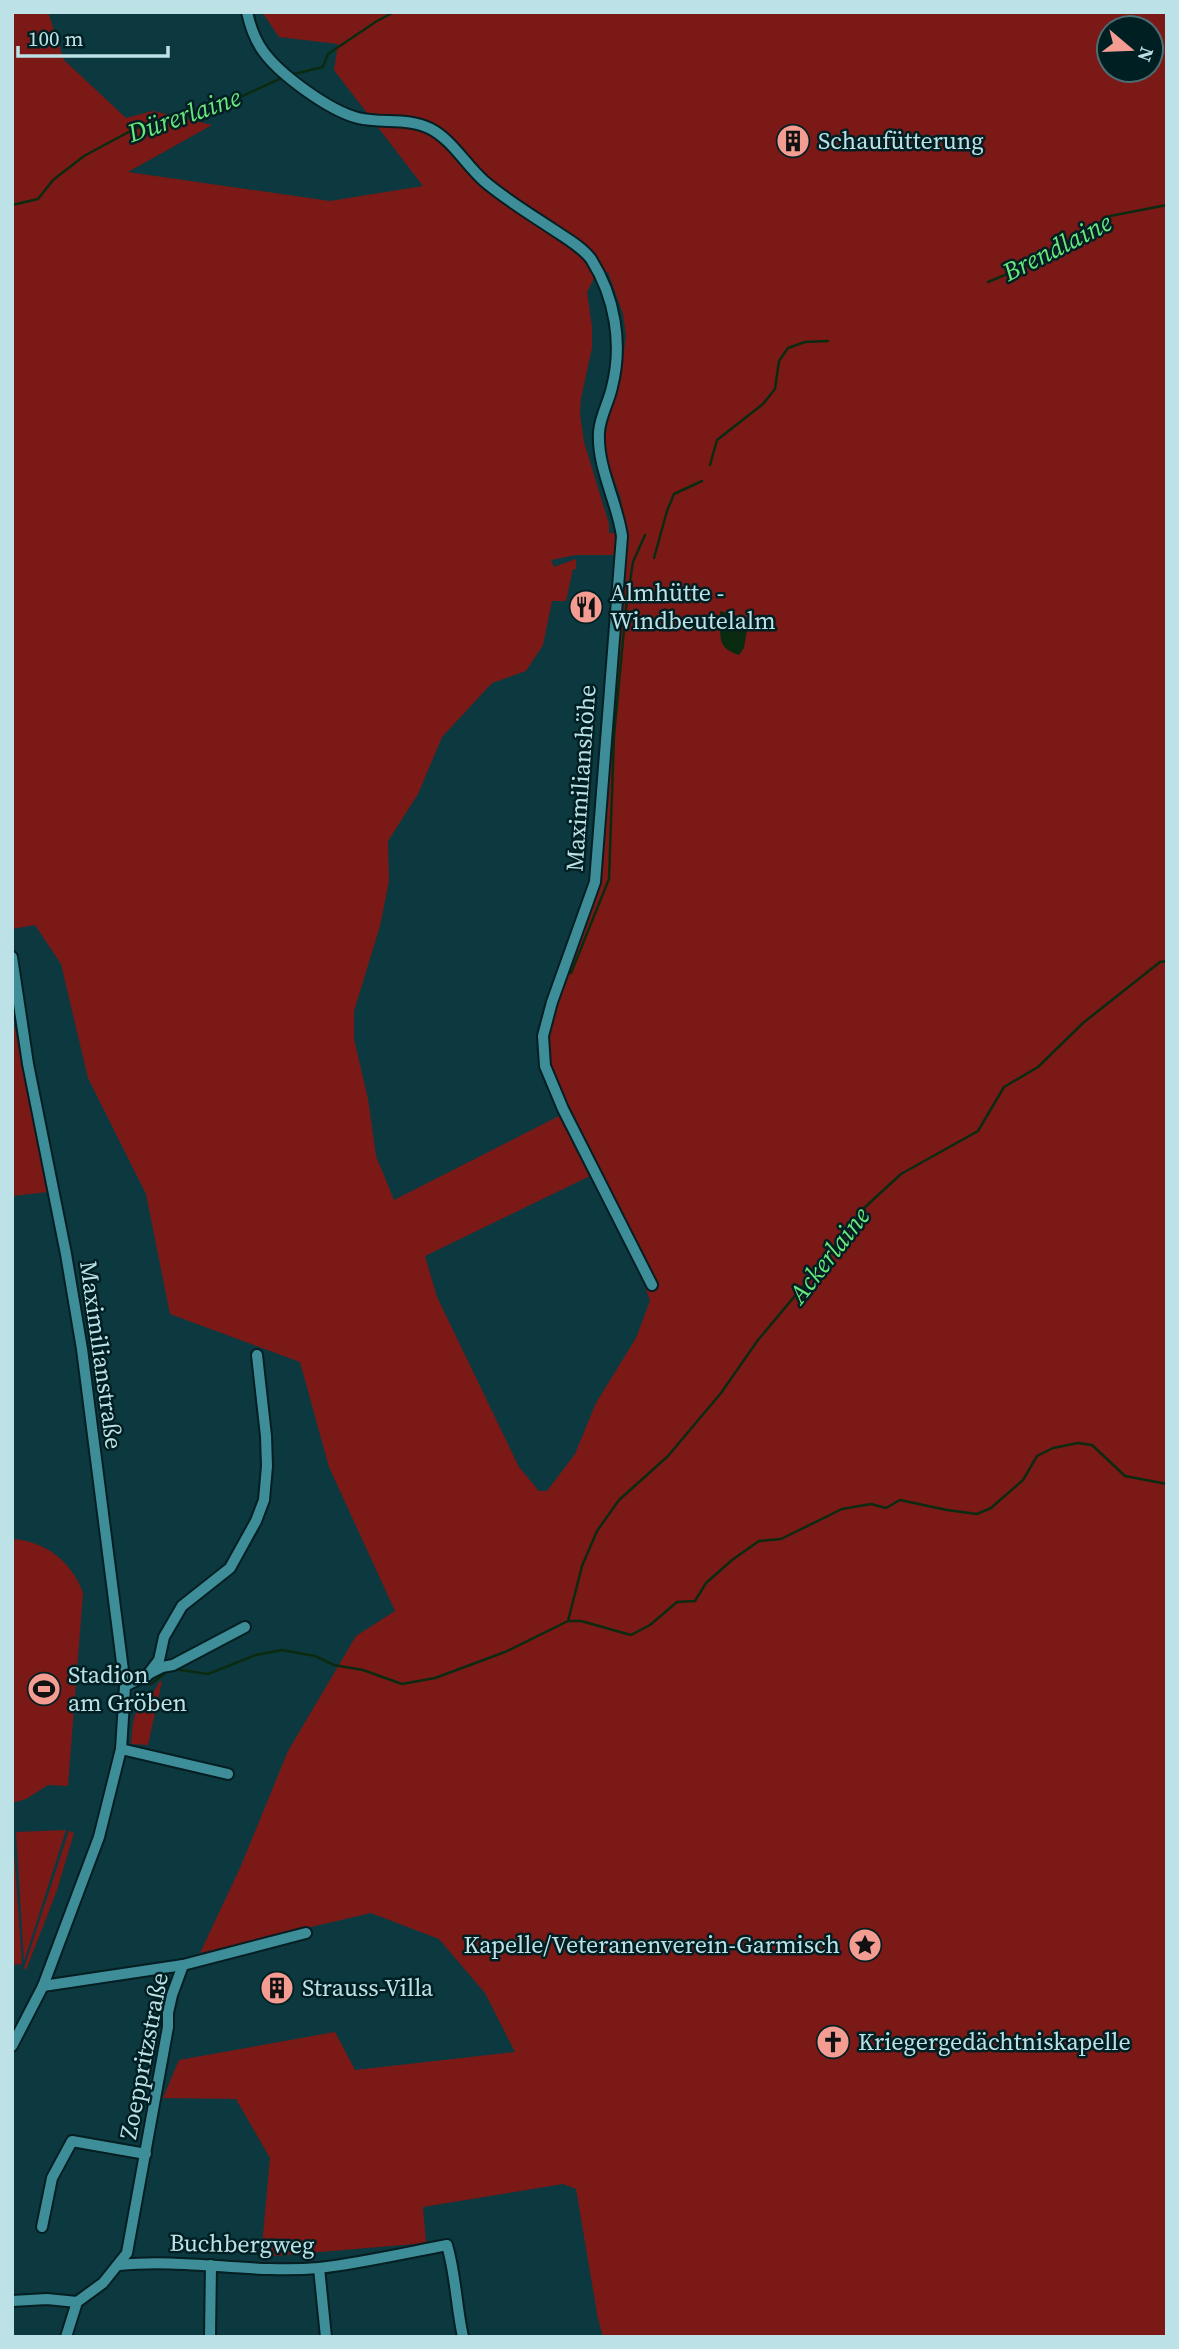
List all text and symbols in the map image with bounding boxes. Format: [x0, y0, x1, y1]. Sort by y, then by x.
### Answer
scale bar [18, 14, 168, 58]
north arrow [1095, 14, 1165, 84]
text: 100 m [28, 24, 83, 53]
text: N [1131, 44, 1161, 65]
water label: Dürerlaine [122, 79, 246, 151]
building icon: Schaufütterung [774, 122, 812, 160]
place label: Schaufütterung [818, 124, 984, 157]
water label: Brendlaine [995, 204, 1118, 290]
place label: Almhütte - Windbeutelalm [610, 576, 776, 637]
restaurant icon: Almhütte - Windbeutelalm [567, 588, 605, 626]
street label: Maximilianshöhe [558, 683, 603, 872]
water label: Ackerlaine [779, 1199, 878, 1312]
street label: Maximilianstraße [72, 1259, 131, 1451]
place label: Stadion am Gröben [68, 1658, 187, 1719]
sports icon: Stadion am Gröben [25, 1670, 63, 1708]
place icon: Kapelle/Veteranenverein-Garmisch [846, 1926, 884, 1964]
place label: Kapelle/Veteranenverein-Garmisch [464, 1928, 840, 1961]
building icon: Strauss-Villa [258, 1969, 296, 2007]
street label: Zoeppritzstraße [111, 1970, 176, 2142]
place label: Strauss-Villa [302, 1971, 434, 2004]
church icon: Kriegergedächtniskapelle [814, 2023, 852, 2061]
place label: Kriegergedächtniskapelle [858, 2025, 1131, 2058]
street label: Buchbergweg [169, 2226, 315, 2261]

